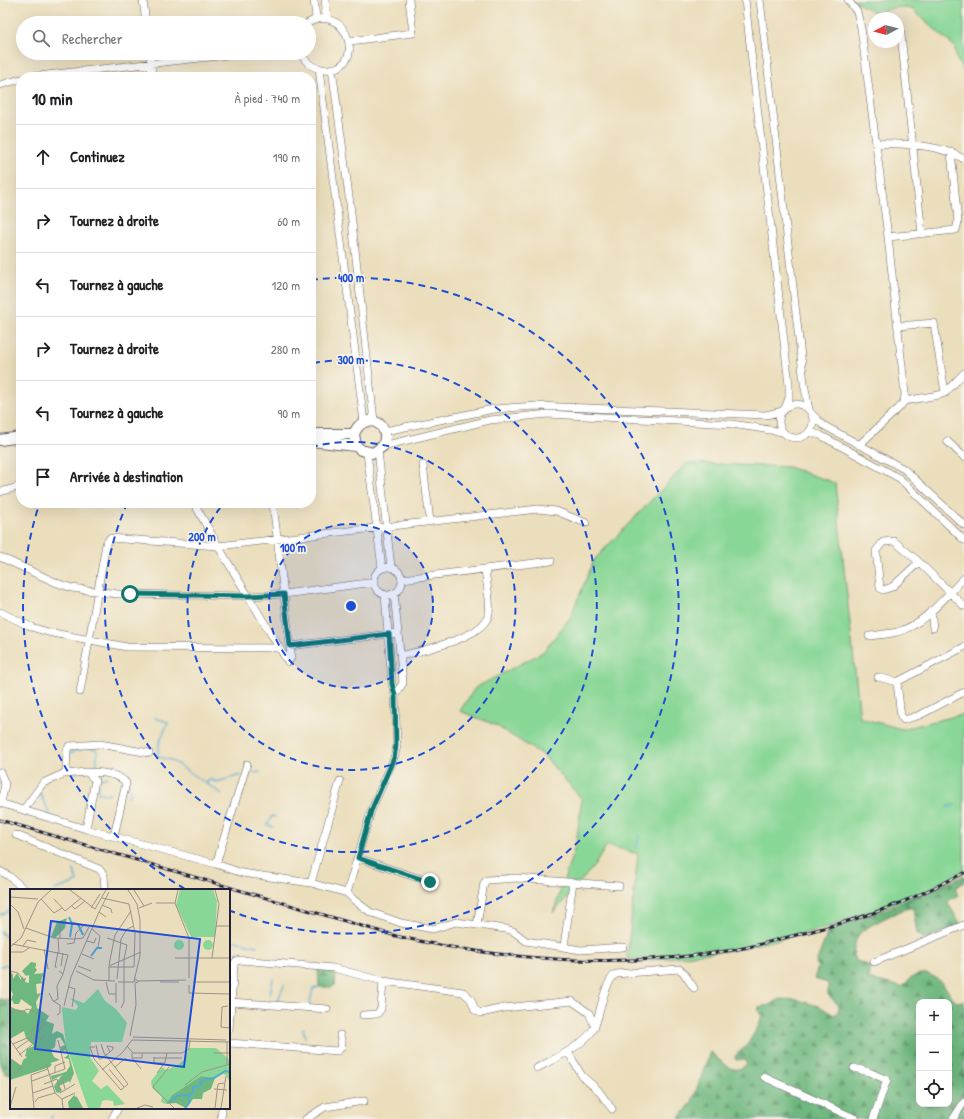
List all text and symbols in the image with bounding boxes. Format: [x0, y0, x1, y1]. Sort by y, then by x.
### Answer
north arrow [868, 12, 904, 48]
search box [16, 16, 316, 60]
icon: search [30, 27, 52, 49]
text: Rechercher [62, 28, 123, 49]
text: 10 min [32, 87, 73, 110]
text: À pied · 740 m [234, 89, 300, 107]
icon: ahead [32, 146, 54, 168]
text: Continuez [70, 146, 125, 167]
text: 190 m [273, 148, 300, 166]
icon: right [32, 210, 54, 232]
text: Tournez à droite [70, 210, 159, 231]
text: 60 m [277, 212, 300, 230]
text: 400 m [338, 269, 364, 286]
icon: left [32, 274, 54, 296]
text: Tournez à gauche [70, 274, 163, 295]
text: 120 m [272, 276, 300, 294]
icon: right [32, 338, 54, 360]
text: Tournez à droite [70, 338, 159, 359]
text: 280 m [271, 340, 300, 358]
text: 300 m [337, 351, 365, 368]
icon: left [32, 402, 54, 424]
text: Tournez à gauche [70, 402, 163, 423]
text: 90 m [278, 404, 300, 422]
icon: arrive [32, 466, 54, 488]
text: Arrivée à destination [70, 466, 183, 487]
text: 200 m [188, 528, 216, 545]
text: 100 m [280, 539, 306, 556]
route start [121, 585, 139, 603]
centre of rings [344, 599, 358, 613]
route end [421, 873, 439, 891]
inset map [10, 889, 230, 1109]
map controls [916, 999, 952, 1107]
button: + [916, 999, 952, 1035]
button: − [916, 1035, 952, 1071]
button: locate [916, 1071, 952, 1107]

